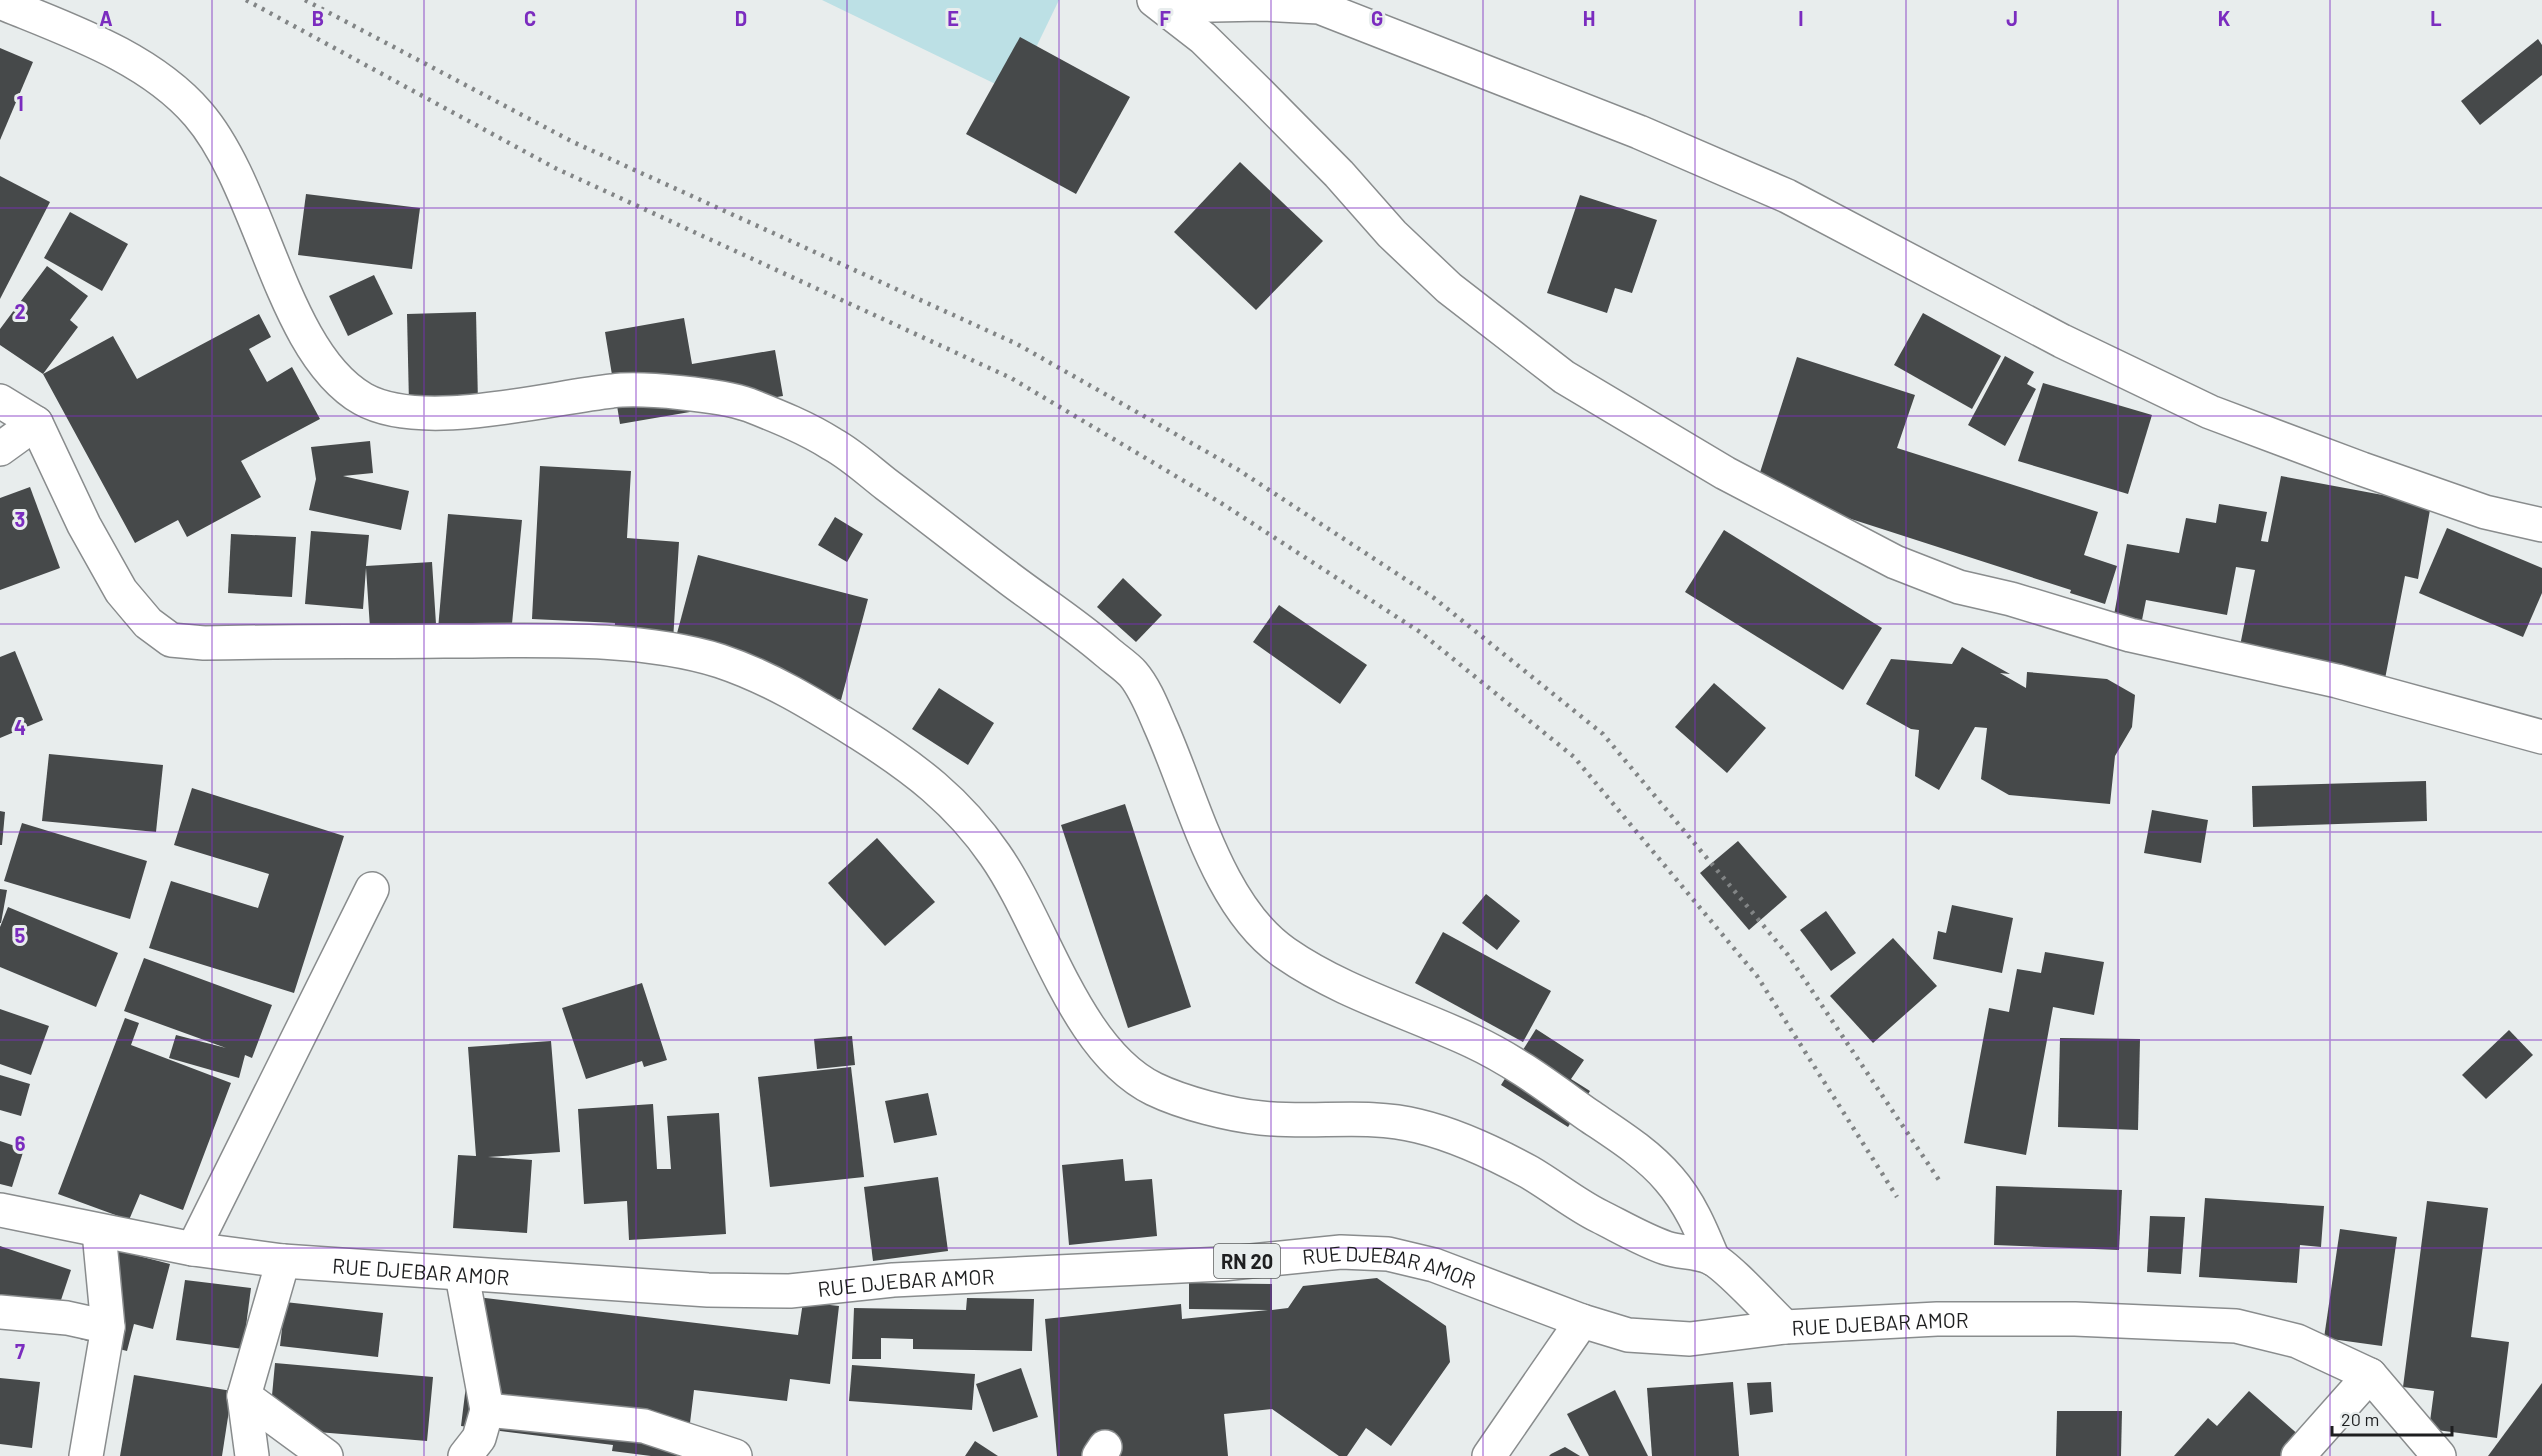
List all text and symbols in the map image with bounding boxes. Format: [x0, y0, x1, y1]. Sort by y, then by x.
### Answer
text: A [99, 6, 113, 30]
text: B [312, 6, 324, 30]
text: C [524, 6, 536, 30]
text: D [735, 6, 747, 30]
text: E [947, 6, 959, 30]
text: F [1159, 6, 1171, 30]
text: G [1371, 6, 1383, 30]
text: H [1583, 6, 1595, 30]
text: I [1798, 6, 1804, 30]
text: J [2006, 6, 2018, 30]
text: K [2218, 6, 2231, 30]
text: L [2430, 6, 2442, 30]
text: 1 [16, 91, 24, 115]
text: 2 [14, 299, 26, 323]
text: 3 [15, 507, 25, 531]
text: 4 [14, 715, 26, 739]
text: 5 [15, 923, 26, 947]
text: 6 [15, 1131, 26, 1155]
street label: RUE DJEBAR AMOR [1301, 1240, 1480, 1292]
road number: RN 20 [1214, 1244, 1280, 1278]
street label: RUE DJEBAR AMOR [332, 1252, 510, 1289]
street label: RUE DJEBAR AMOR [816, 1263, 995, 1300]
street label: RUE DJEBAR AMOR [1791, 1306, 1969, 1339]
text: 7 [15, 1339, 25, 1363]
scale bar [2332, 1399, 2452, 1437]
text: 20 m [2341, 1408, 2379, 1430]

